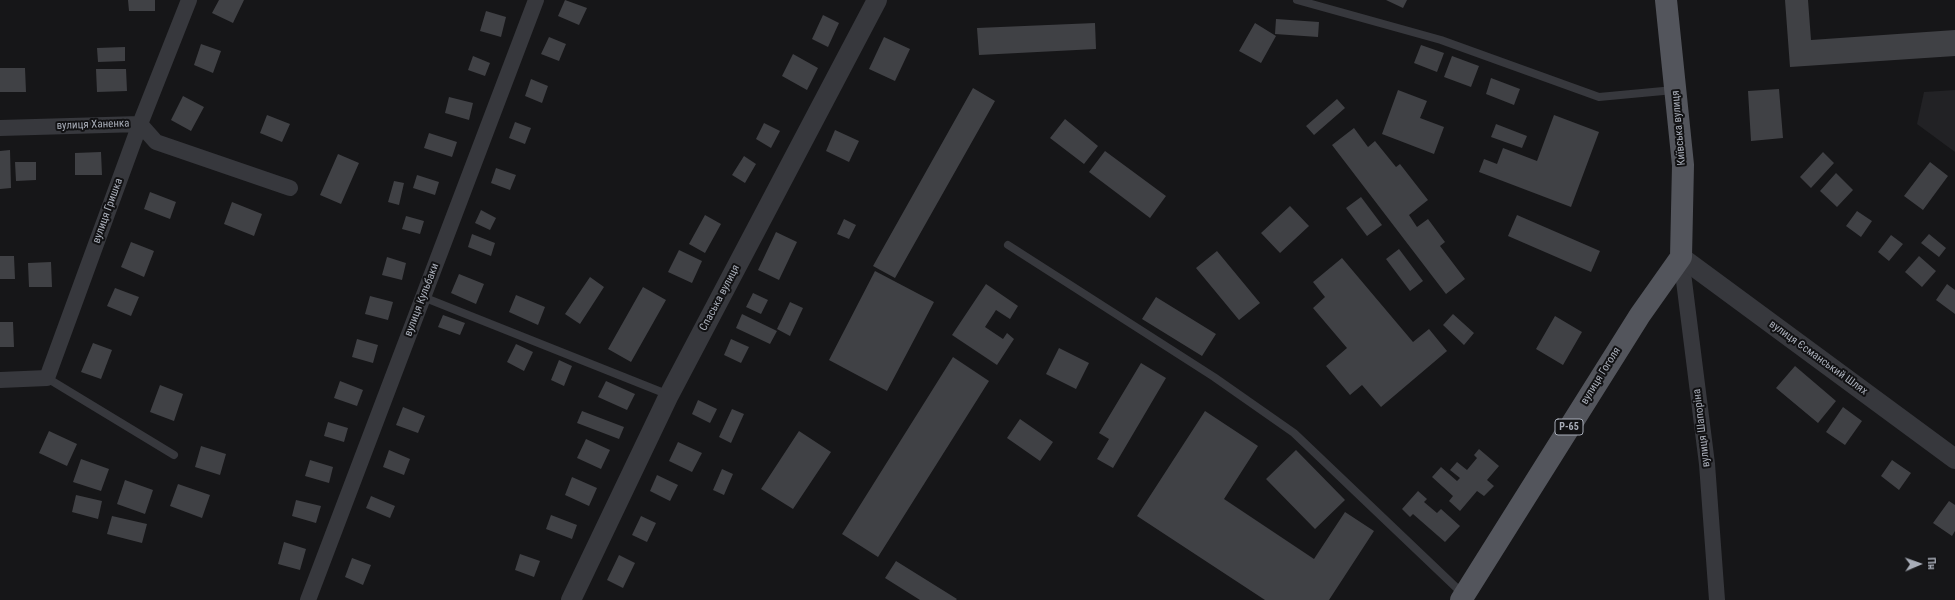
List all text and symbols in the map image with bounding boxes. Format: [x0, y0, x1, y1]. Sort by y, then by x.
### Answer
street label: Київська вулиця [1669, 90, 1689, 166]
street label: вулиця Ханенка [56, 117, 130, 133]
street label: вулиця Гришка [90, 177, 126, 245]
street label: вулиця Кульбаки [402, 262, 442, 338]
street label: Спаська вулиця [697, 263, 743, 333]
street label: вулиця Єсманський Шлях [1766, 318, 1870, 398]
street label: вулиця Гоголя [1578, 345, 1624, 407]
street label: вулиця Шапоріна [1691, 388, 1713, 468]
road number: Р-65 [1555, 419, 1583, 435]
north arrow [1899, 544, 1939, 584]
text: Пн [1925, 557, 1938, 570]

